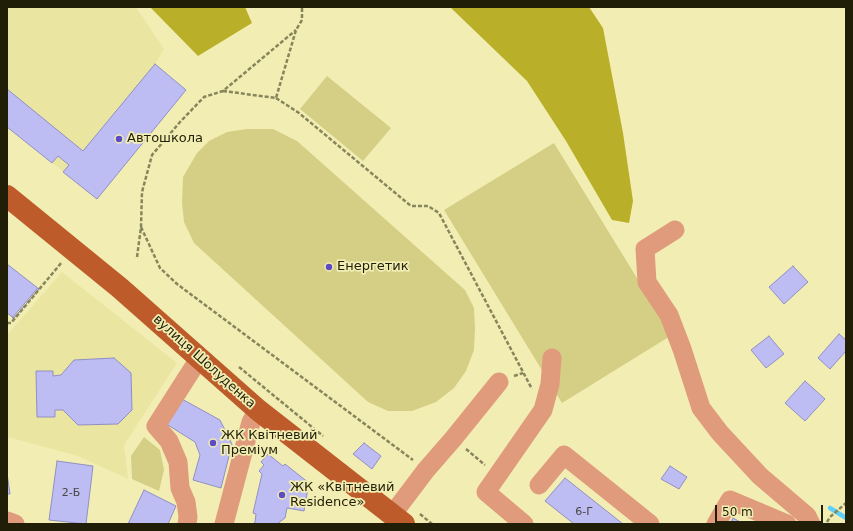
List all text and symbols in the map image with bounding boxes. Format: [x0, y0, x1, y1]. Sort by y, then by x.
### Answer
place label: Автошкола [127, 131, 203, 147]
marker: Автошкола [114, 134, 124, 144]
place label: Енергетик [337, 259, 409, 275]
marker: Енергетик [324, 262, 334, 272]
street label: вулиця Шолуденка [150, 312, 258, 412]
place label: ЖК Квітневий Преміум [221, 428, 317, 459]
marker: ЖК Квітневий Преміум [208, 438, 218, 448]
place label: ЖК «Квітневий Residence» [290, 480, 394, 511]
house number: 2-Б [62, 486, 80, 500]
marker: ЖК «Квітневий Residence» [277, 490, 287, 500]
scale bar [717, 497, 825, 523]
house number: 6-Г [575, 505, 593, 519]
text: 50 m [722, 505, 753, 519]

